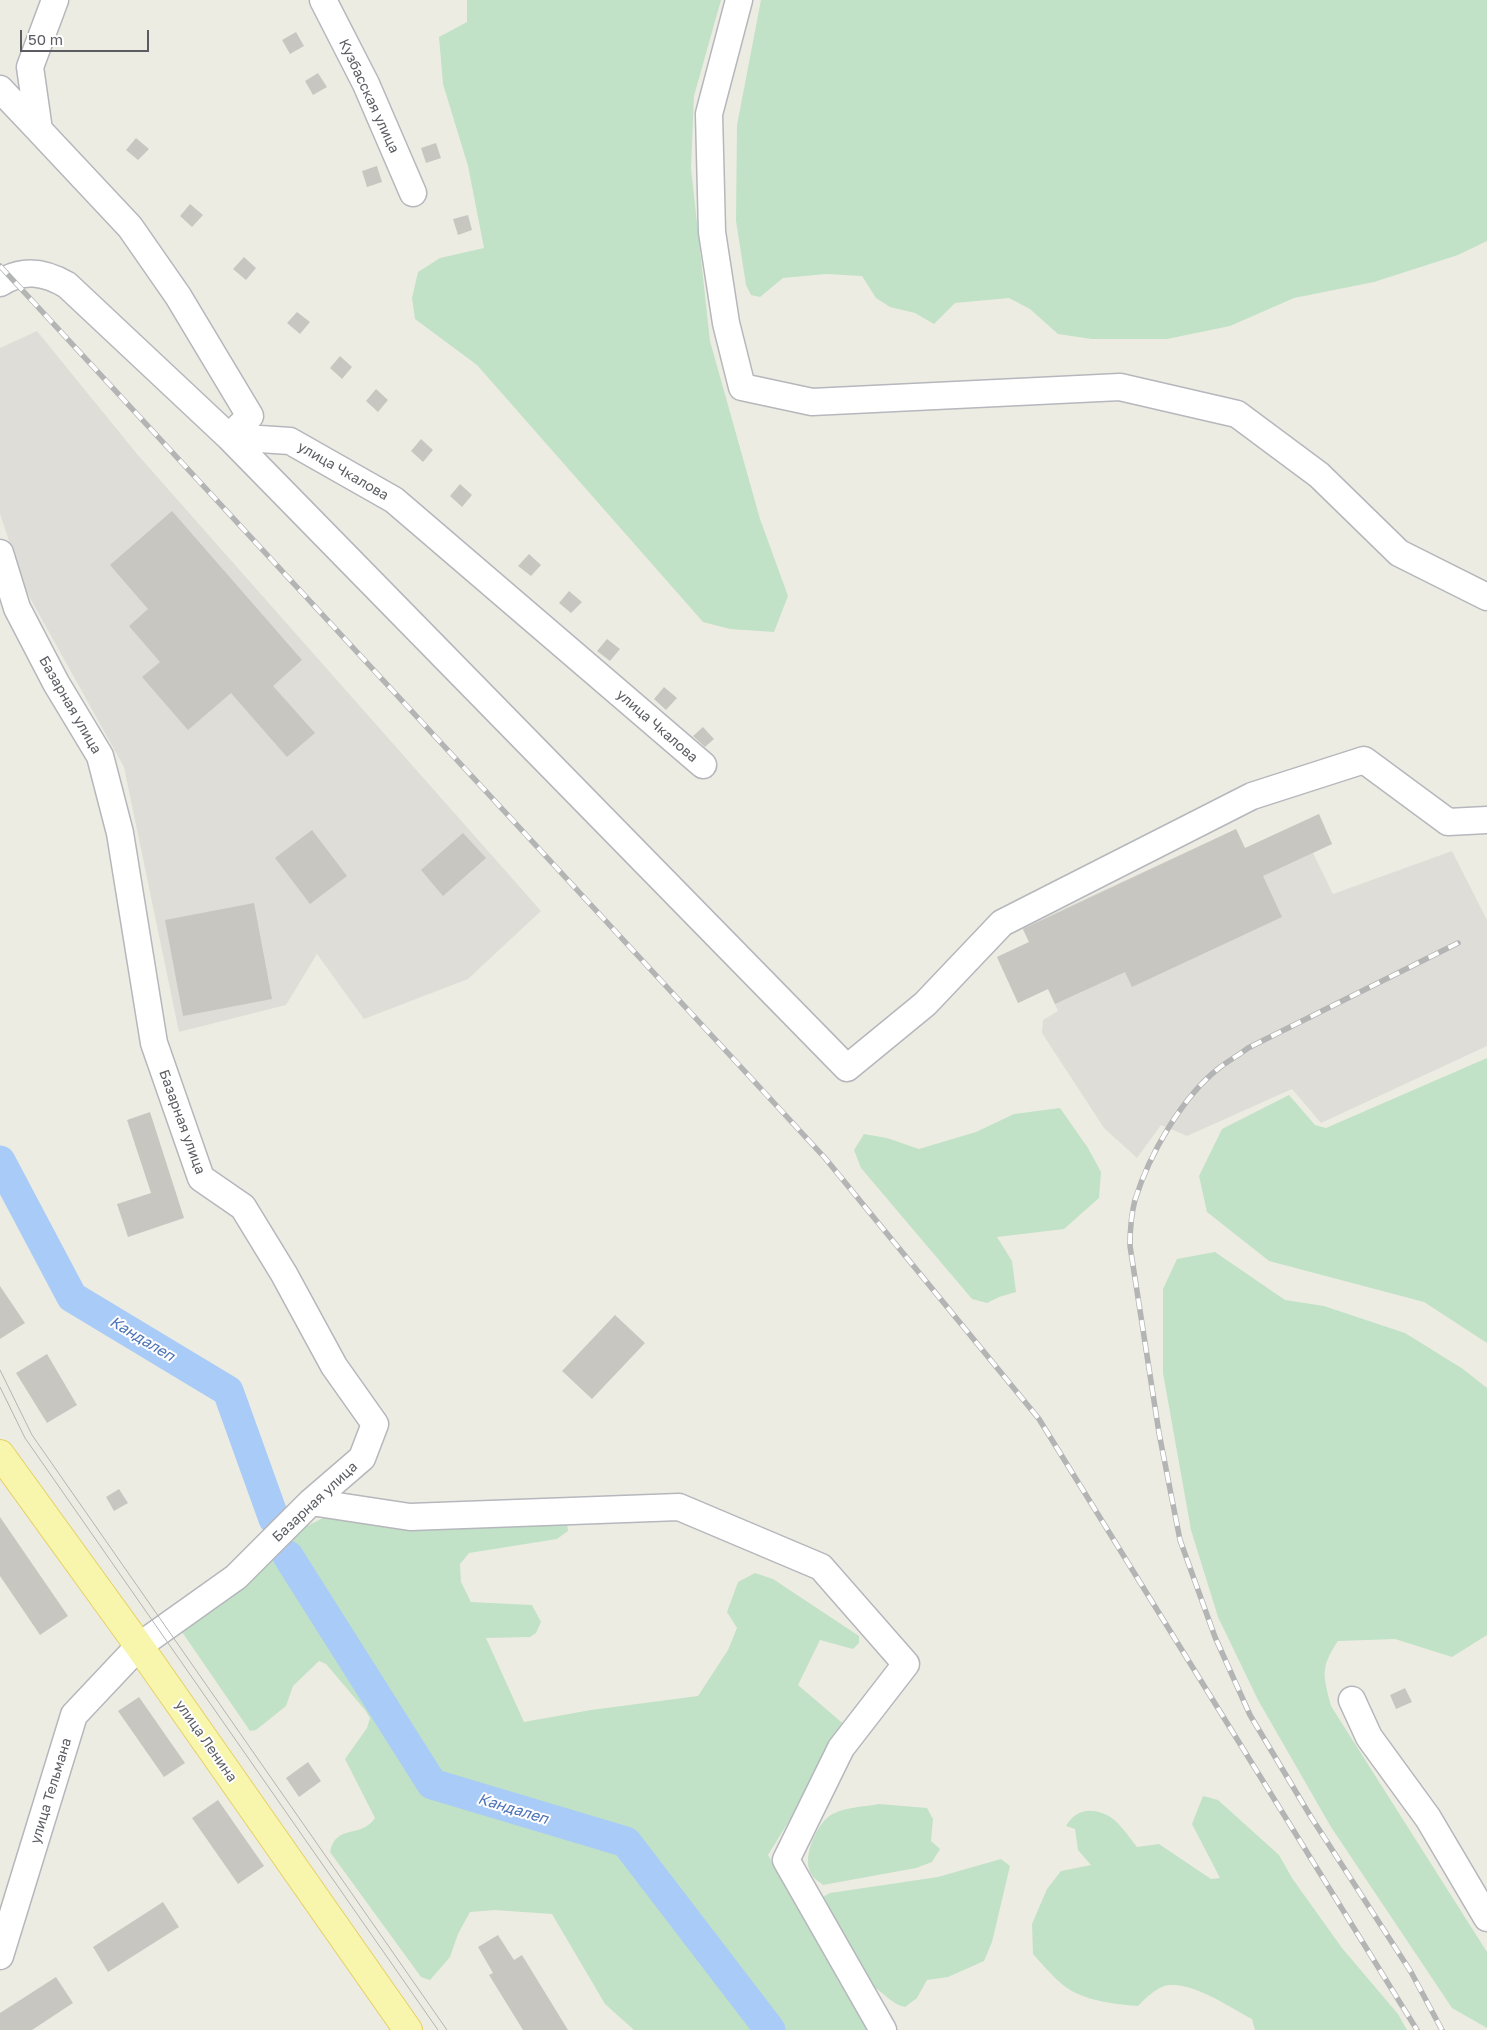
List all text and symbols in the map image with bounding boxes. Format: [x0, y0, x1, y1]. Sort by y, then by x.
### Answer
scale bar [22, 20, 151, 52]
text: 50 m [28, 30, 63, 48]
street label: Кузбасская улица [335, 36, 403, 156]
street label: улица Чкалова [295, 438, 391, 504]
street label: Базарная улица [35, 653, 105, 757]
street label: улица Чкалова [613, 686, 701, 766]
street label: Базарная улица [155, 1067, 209, 1177]
water label: Кандалеп [106, 1313, 178, 1365]
street label: Базарная улица [269, 1458, 361, 1546]
street label: улица Ленина [172, 1697, 240, 1785]
street label: улица Тельмана [27, 1736, 75, 1846]
water label: Кандалеп [476, 1790, 550, 1828]

